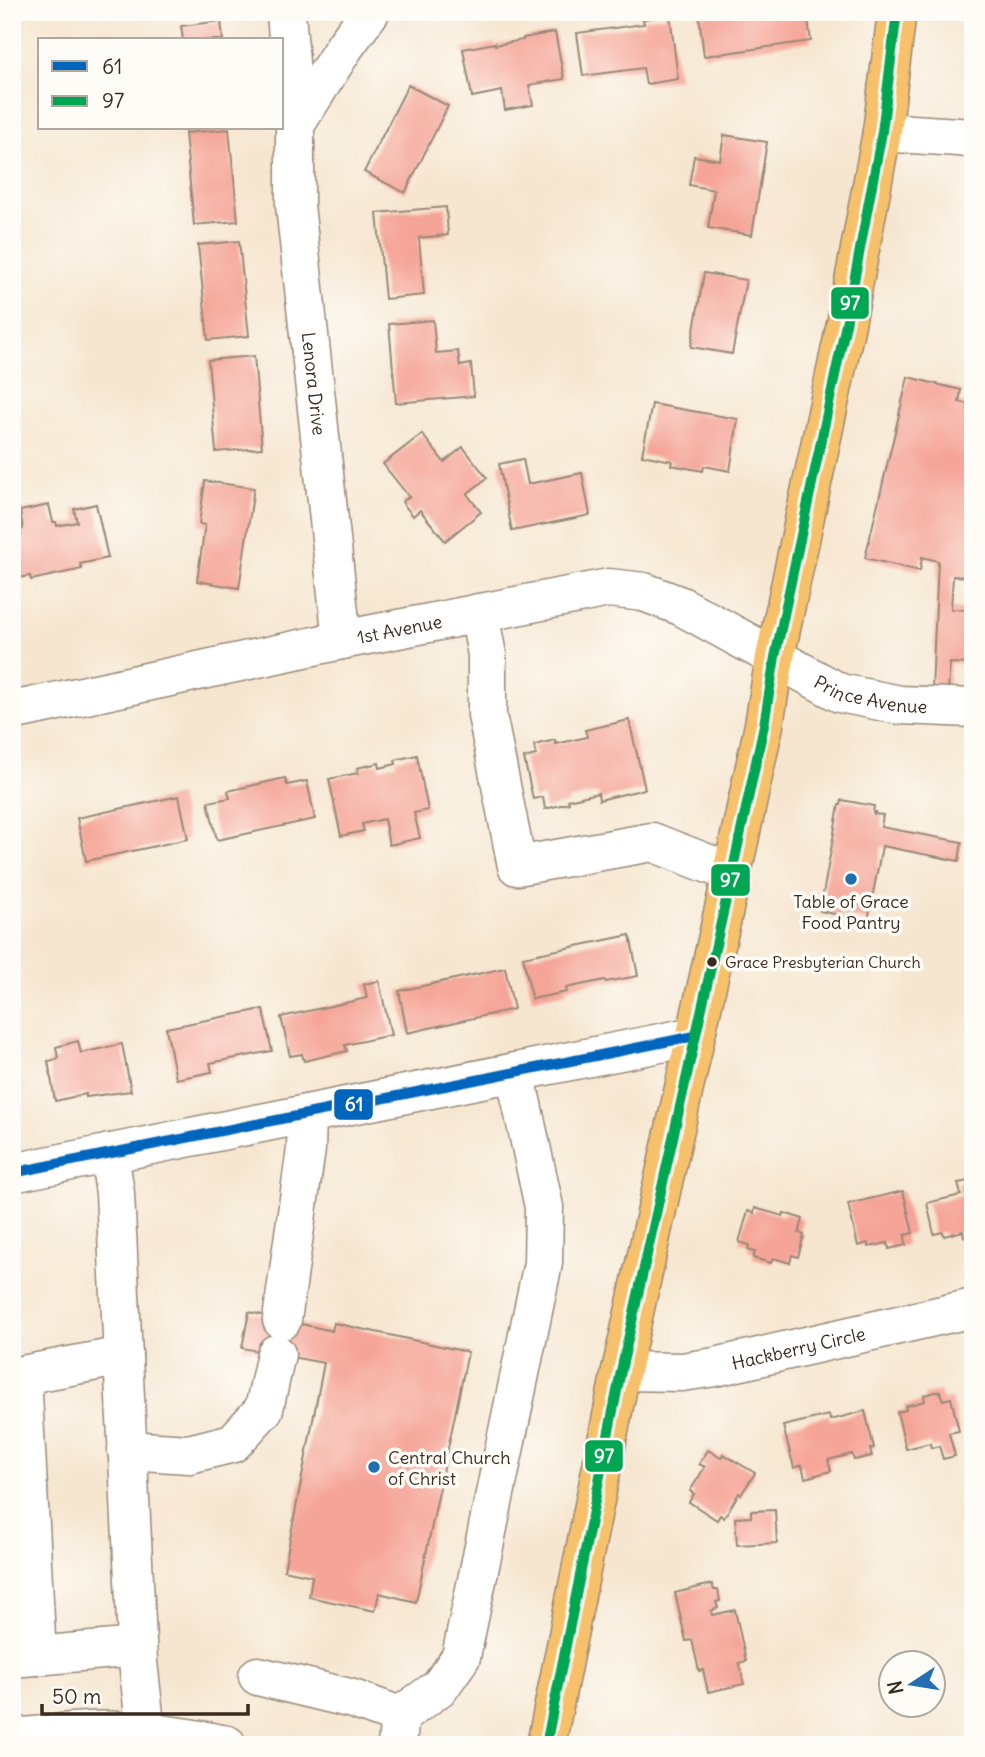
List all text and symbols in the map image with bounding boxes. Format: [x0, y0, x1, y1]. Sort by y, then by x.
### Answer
legend [38, 38, 284, 130]
text: 61 [102, 53, 122, 80]
text: 97 [102, 87, 124, 114]
line badge: 97 [830, 286, 870, 320]
text: 97 [840, 291, 861, 315]
street label: Lenora Drive [297, 331, 331, 436]
street label: 1st Avenue [355, 609, 444, 648]
street label: Prince Avenue [810, 670, 928, 718]
line badge: 97 [710, 863, 751, 897]
text: 97 [720, 868, 741, 892]
marker: Table of Grace Food Pantry [843, 871, 859, 887]
place label: Table of Grace Food Pantry [793, 890, 909, 934]
place label: Grace Presbyterian Church [725, 952, 921, 972]
marker: Grace Presbyterian Church [705, 955, 719, 969]
line badge: 61 [333, 1088, 374, 1121]
text: 61 [345, 1092, 363, 1116]
street label: Hackberry Circle [729, 1321, 868, 1374]
line badge: 97 [584, 1439, 624, 1473]
text: 97 [594, 1444, 615, 1468]
place label: Central Church of Christ [388, 1446, 511, 1490]
marker: Central Church of Christ [366, 1459, 382, 1475]
north arrow [876, 1648, 946, 1718]
scale bar [42, 1673, 248, 1717]
text: N [882, 1679, 908, 1696]
text: 50 m [52, 1683, 101, 1710]

